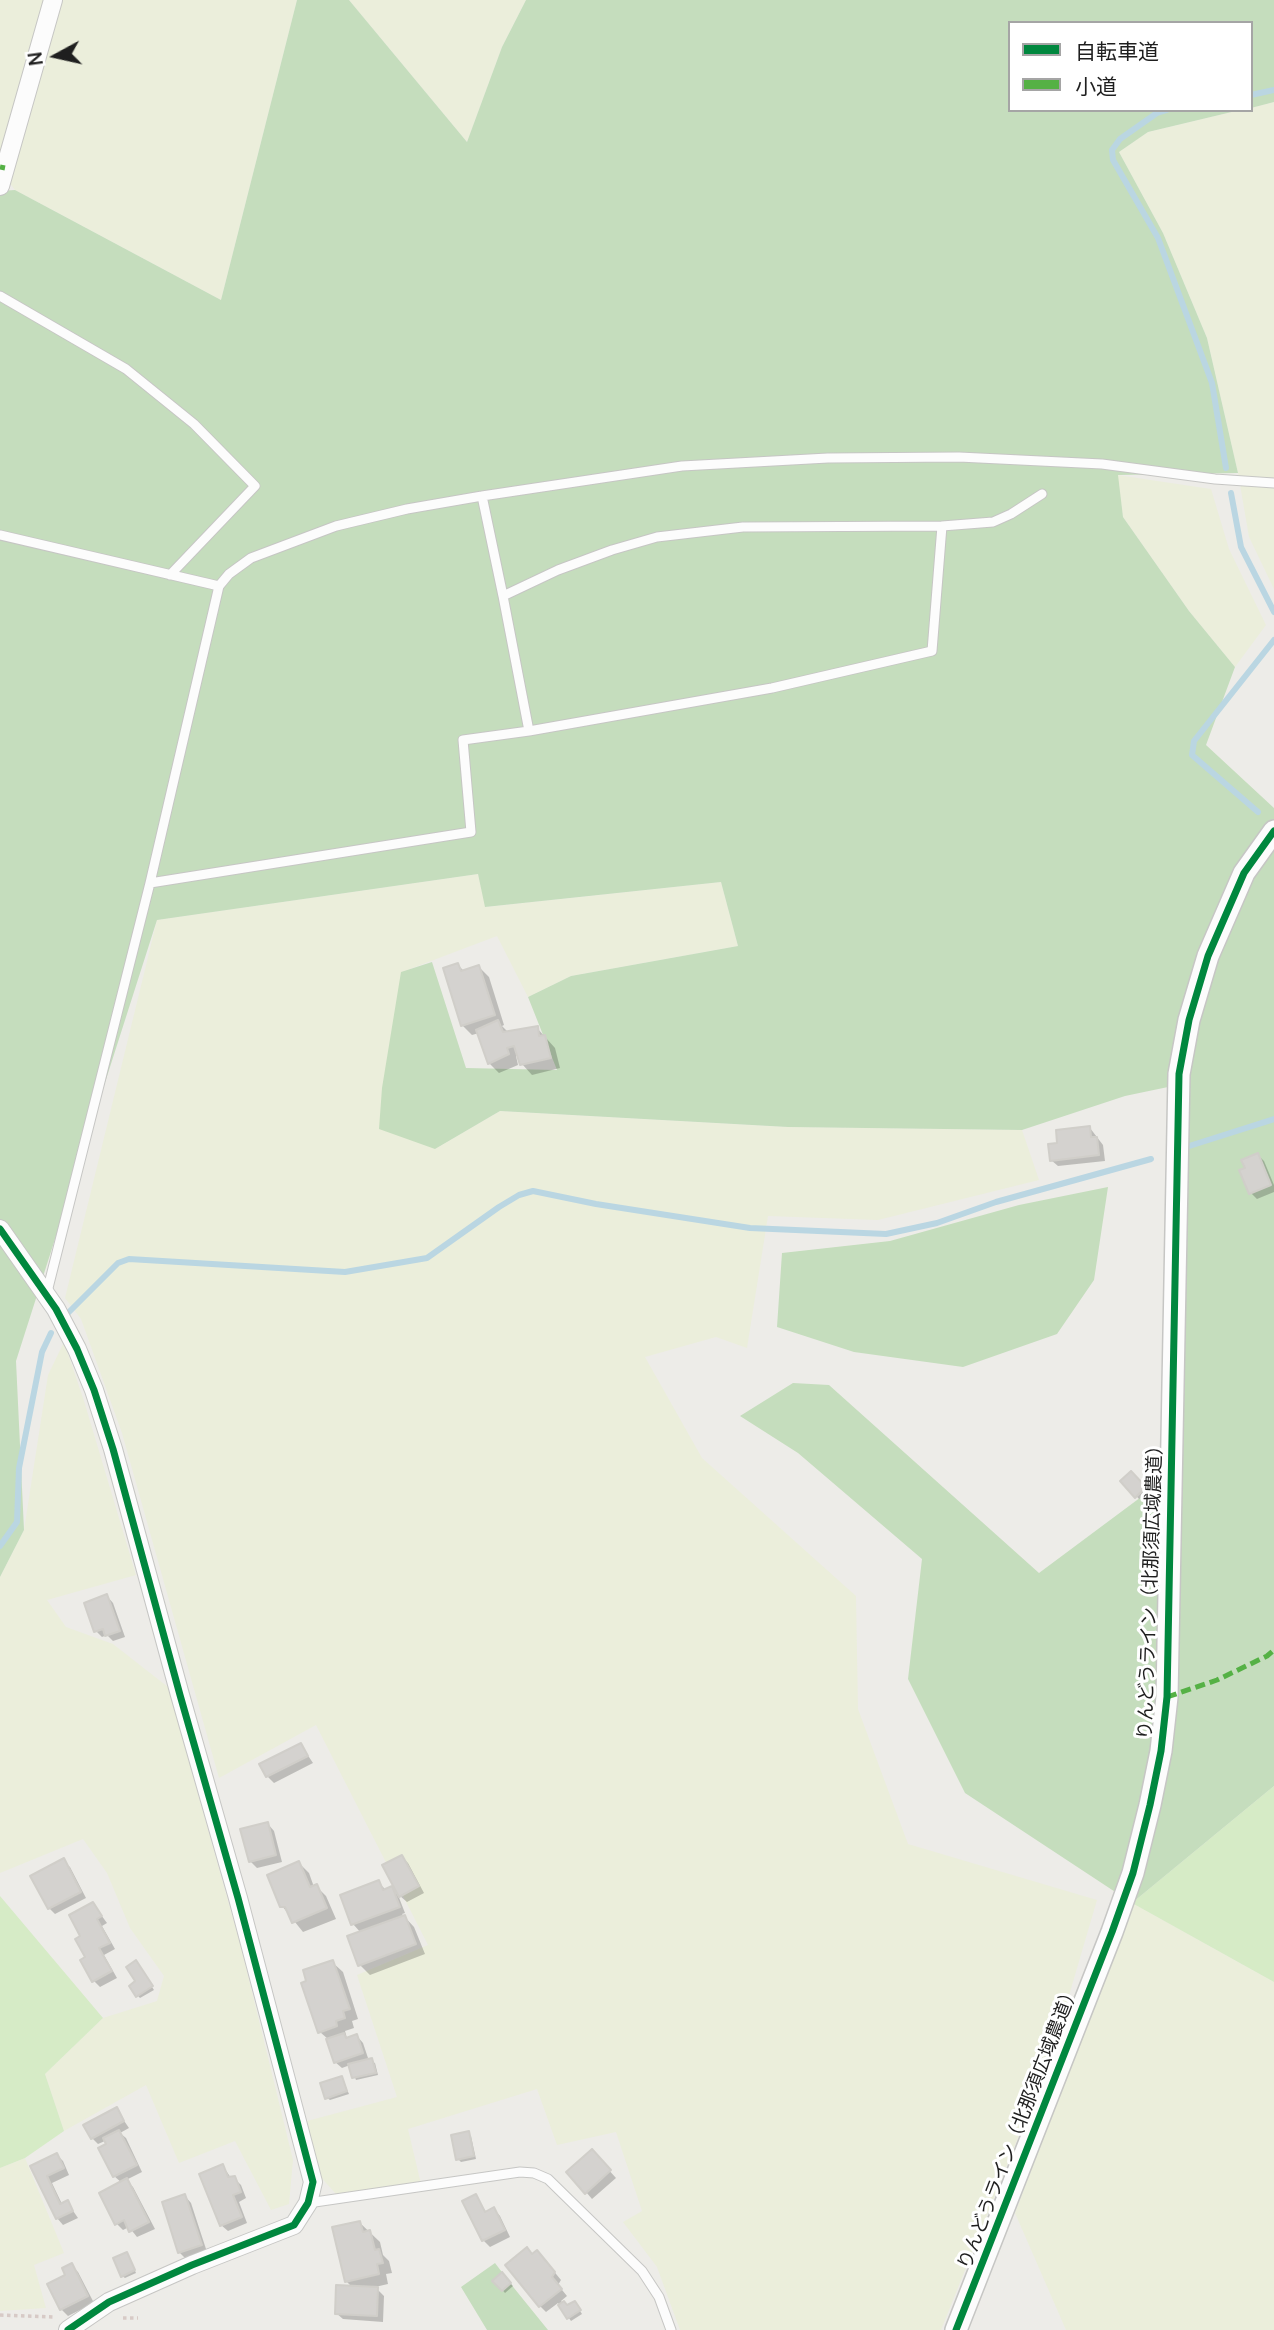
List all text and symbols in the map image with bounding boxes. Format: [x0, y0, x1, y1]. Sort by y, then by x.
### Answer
north arrow [21, 21, 91, 91]
legend [1008, 21, 1253, 112]
text: 自転車道 [1075, 37, 1159, 65]
text: N [21, 50, 49, 67]
text: 小道 [1075, 72, 1117, 100]
street label: りんどうライン（北那須広域農道） [1134, 1436, 1168, 1740]
street label: りんどうライン（北那須広域農道） [954, 1981, 1084, 2273]

